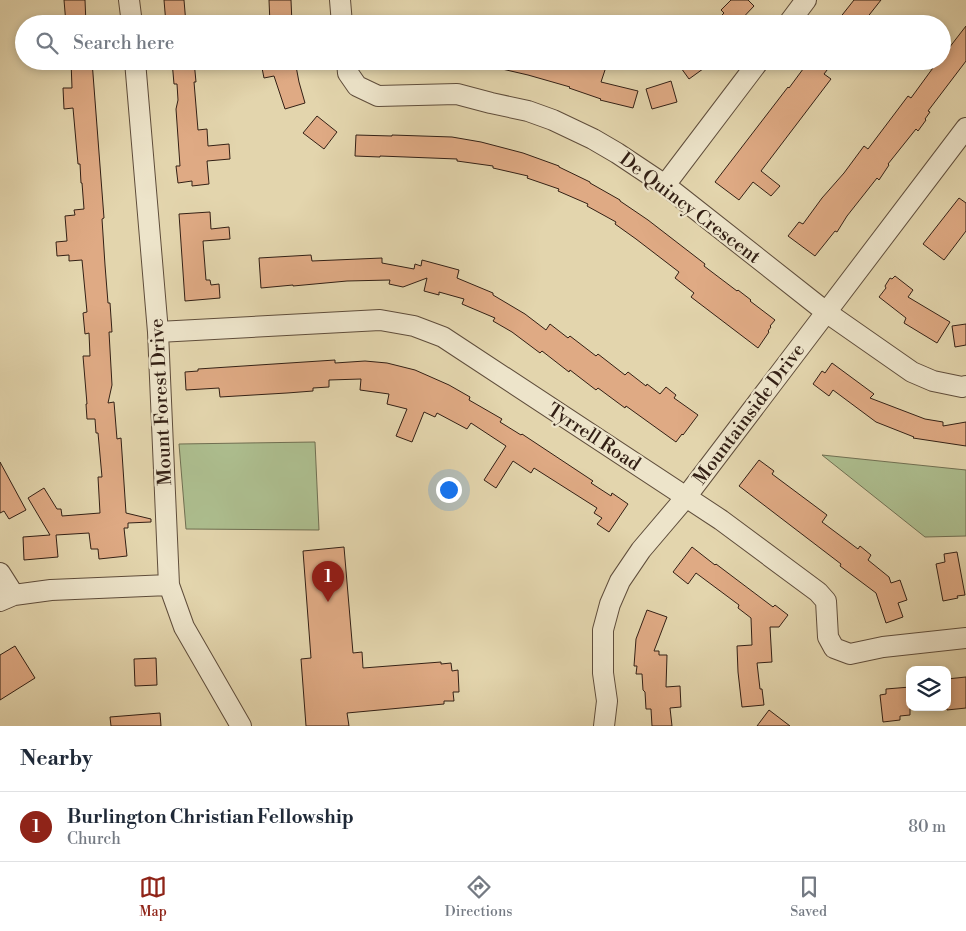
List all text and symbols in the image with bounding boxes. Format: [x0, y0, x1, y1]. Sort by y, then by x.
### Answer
search box [15, 15, 951, 70]
icon: search [33, 29, 61, 57]
text: Search here [73, 31, 174, 55]
street label: De Quincy Crescent [615, 147, 766, 269]
street label: Mount Forest Drive [145, 318, 177, 486]
street label: Mountainside Drive [688, 338, 810, 490]
street label: Tyrrell Road [543, 398, 645, 476]
your location [436, 477, 462, 503]
pin: 1 [312, 561, 344, 602]
map controls [906, 666, 951, 711]
button: layers [906, 666, 951, 711]
text: Nearby [20, 746, 93, 772]
text: Burlington Christian Fellowship [67, 805, 354, 829]
text: 1 [32, 817, 40, 837]
text: 80 m [908, 817, 946, 837]
text: Church [67, 829, 121, 849]
tab: Map [139, 873, 167, 921]
tab: Directions [445, 873, 512, 921]
tab: Saved [790, 873, 827, 921]

